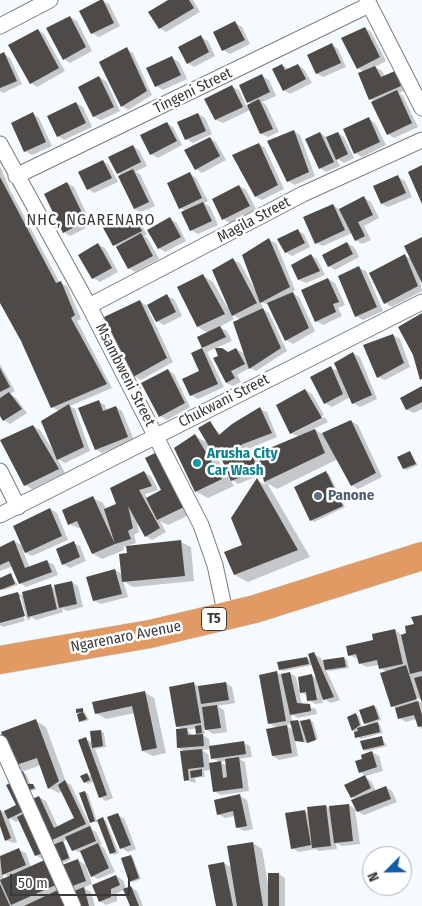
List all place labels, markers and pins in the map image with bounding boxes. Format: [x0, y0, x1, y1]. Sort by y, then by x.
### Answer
place label: Arusha City Car Wash [207, 445, 278, 480]
marker: Arusha City Car Wash [191, 457, 203, 469]
place label: Panone [328, 487, 374, 505]
marker: Panone [312, 490, 324, 502]

